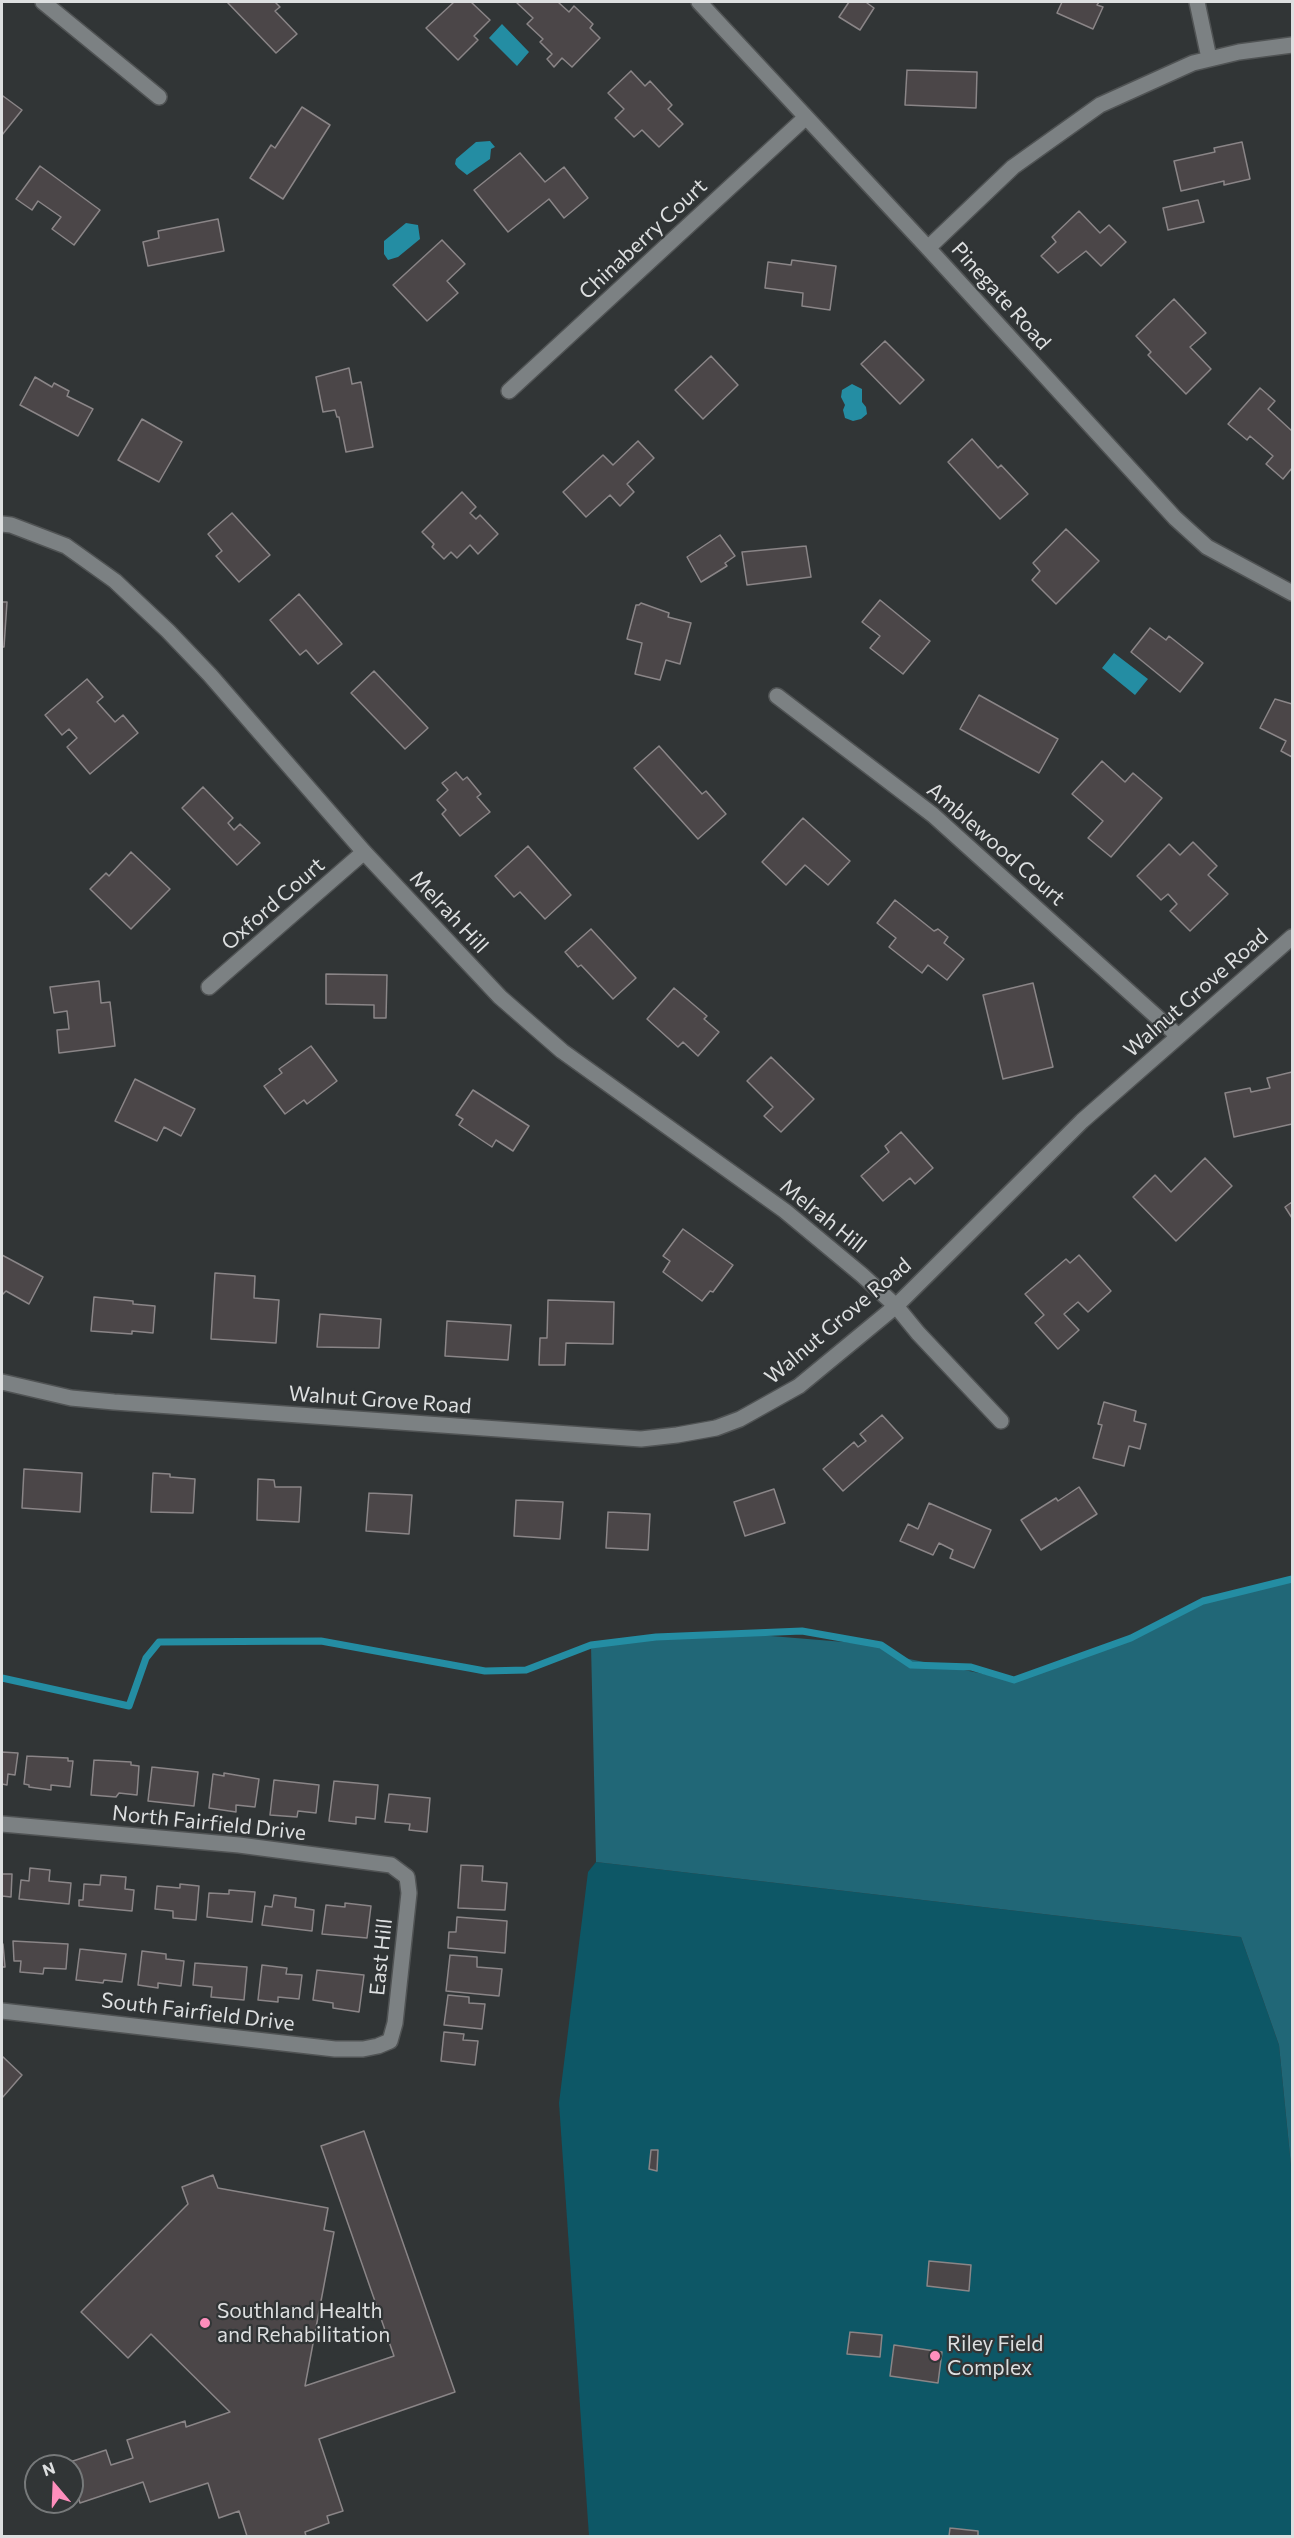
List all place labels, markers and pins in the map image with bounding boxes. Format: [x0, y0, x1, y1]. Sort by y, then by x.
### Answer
place label: Southland Health and Rehabilitation [217, 2298, 390, 2348]
marker: Southland Health and Rehabilitation [198, 2316, 212, 2330]
place label: Riley Field Complex [947, 2331, 1043, 2381]
marker: Riley Field Complex [928, 2349, 942, 2363]

